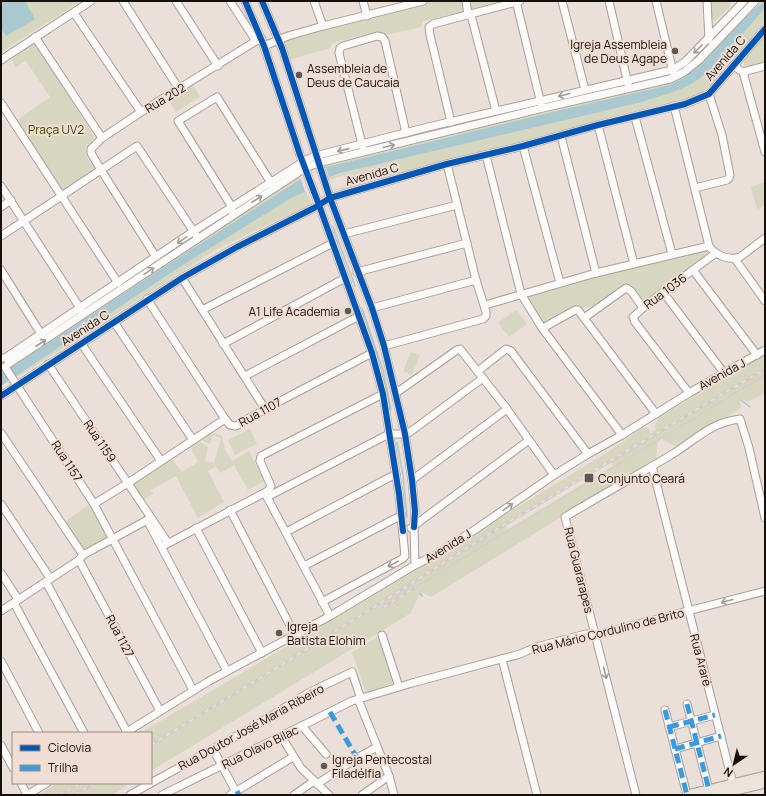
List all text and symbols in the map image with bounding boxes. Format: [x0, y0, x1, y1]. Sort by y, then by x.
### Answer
street label: Avenida C [701, 32, 750, 84]
place label: Igreja Assembleia de Deus Agape [570, 36, 667, 67]
one-way arrow [693, 44, 703, 54]
marker: Igreja Assembleia de Deus Agape [670, 46, 680, 56]
place label: Assembleia de Deus de Caucaia [307, 60, 400, 91]
marker: Assembleia de Deus de Caucaia [294, 70, 304, 80]
street label: Rua 202 [141, 79, 189, 117]
one-way arrow [558, 92, 571, 99]
park label: Praça UV2 [28, 121, 84, 138]
one-way arrow [382, 141, 395, 149]
one-way arrow [336, 146, 349, 154]
street label: Avenida C [343, 158, 401, 190]
one-way arrow [252, 195, 263, 203]
one-way arrow [176, 236, 187, 244]
one-way arrow [143, 267, 155, 275]
street label: Rua 1036 [640, 269, 690, 313]
place label: A1 Life Academia [249, 303, 340, 320]
street label: Avenida C [58, 306, 113, 350]
marker: A1 Life Academia [343, 306, 353, 316]
one-way arrow [35, 339, 46, 347]
street label: Avenida J [695, 354, 749, 394]
street label: Rua 1107 [236, 393, 284, 431]
street label: Rua 1159 [80, 417, 120, 465]
street label: Rua 1157 [47, 437, 87, 485]
place label: Conjunto Ceará [598, 470, 685, 487]
marker: Conjunto Ceará [583, 472, 595, 484]
one-way arrow [502, 503, 513, 511]
street label: Avenida J [422, 525, 474, 567]
street label: Rua Guararapes [560, 525, 598, 615]
one-way arrow [387, 560, 399, 568]
one-way arrow [721, 598, 734, 605]
street label: Rua Mário Cordulino de Brito [530, 604, 686, 658]
street label: Rua 1127 [102, 612, 138, 660]
place label: Igreja Batista Elohim [287, 618, 366, 649]
marker: Igreja Batista Elohim [274, 628, 284, 638]
street label: Rua Araré [686, 632, 716, 688]
one-way arrow [602, 666, 609, 679]
street label: Rua Doutor José Maria Ribeiro [175, 680, 327, 774]
street label: Rua Olavo Bilac [219, 721, 301, 773]
legend [12, 732, 152, 784]
text: Ciclovia [48, 739, 91, 756]
north arrow [714, 744, 754, 784]
place label: Igreja Pentecostal Filadélfia [332, 751, 432, 782]
text: Trilha [48, 759, 78, 776]
marker: Igreja Pentecostal Filadélfia [319, 761, 329, 771]
text: N [720, 764, 736, 781]

